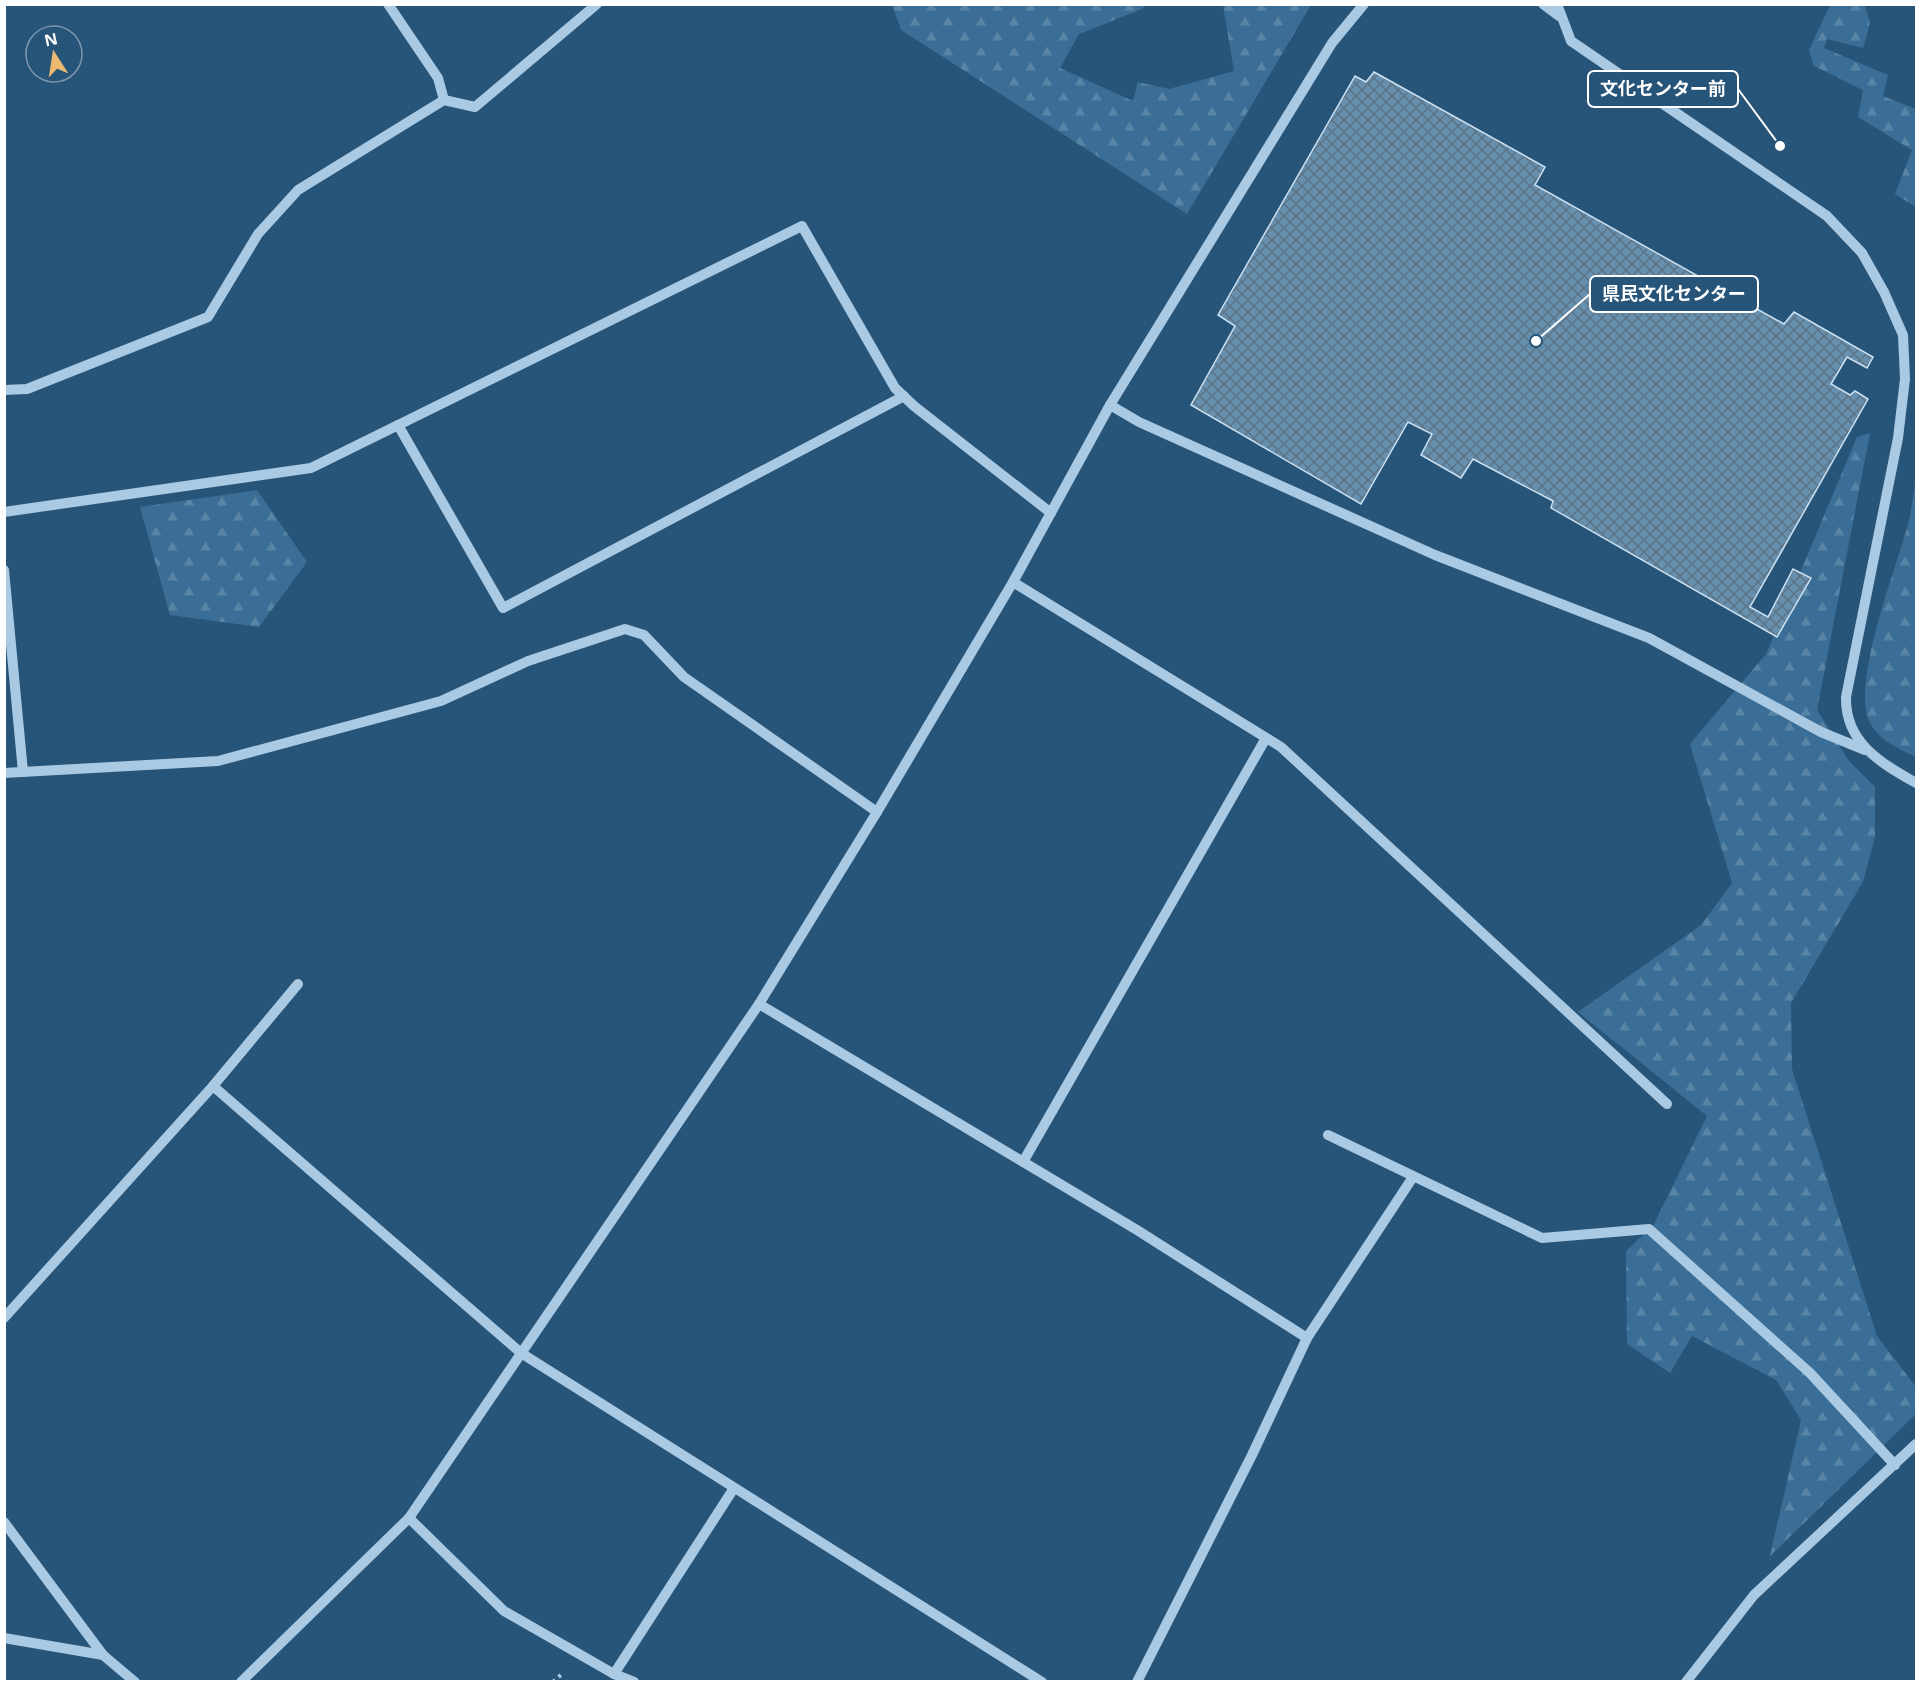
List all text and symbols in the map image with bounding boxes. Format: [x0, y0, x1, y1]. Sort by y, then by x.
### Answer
north arrow [24, 24, 84, 84]
text: N [42, 27, 60, 51]
callout: 文化センター前 [1588, 71, 1738, 107]
text: 文化センター前 [1600, 76, 1726, 100]
callout: 県民文化センター [1590, 276, 1758, 312]
text: 県民文化センター [1602, 281, 1746, 305]

